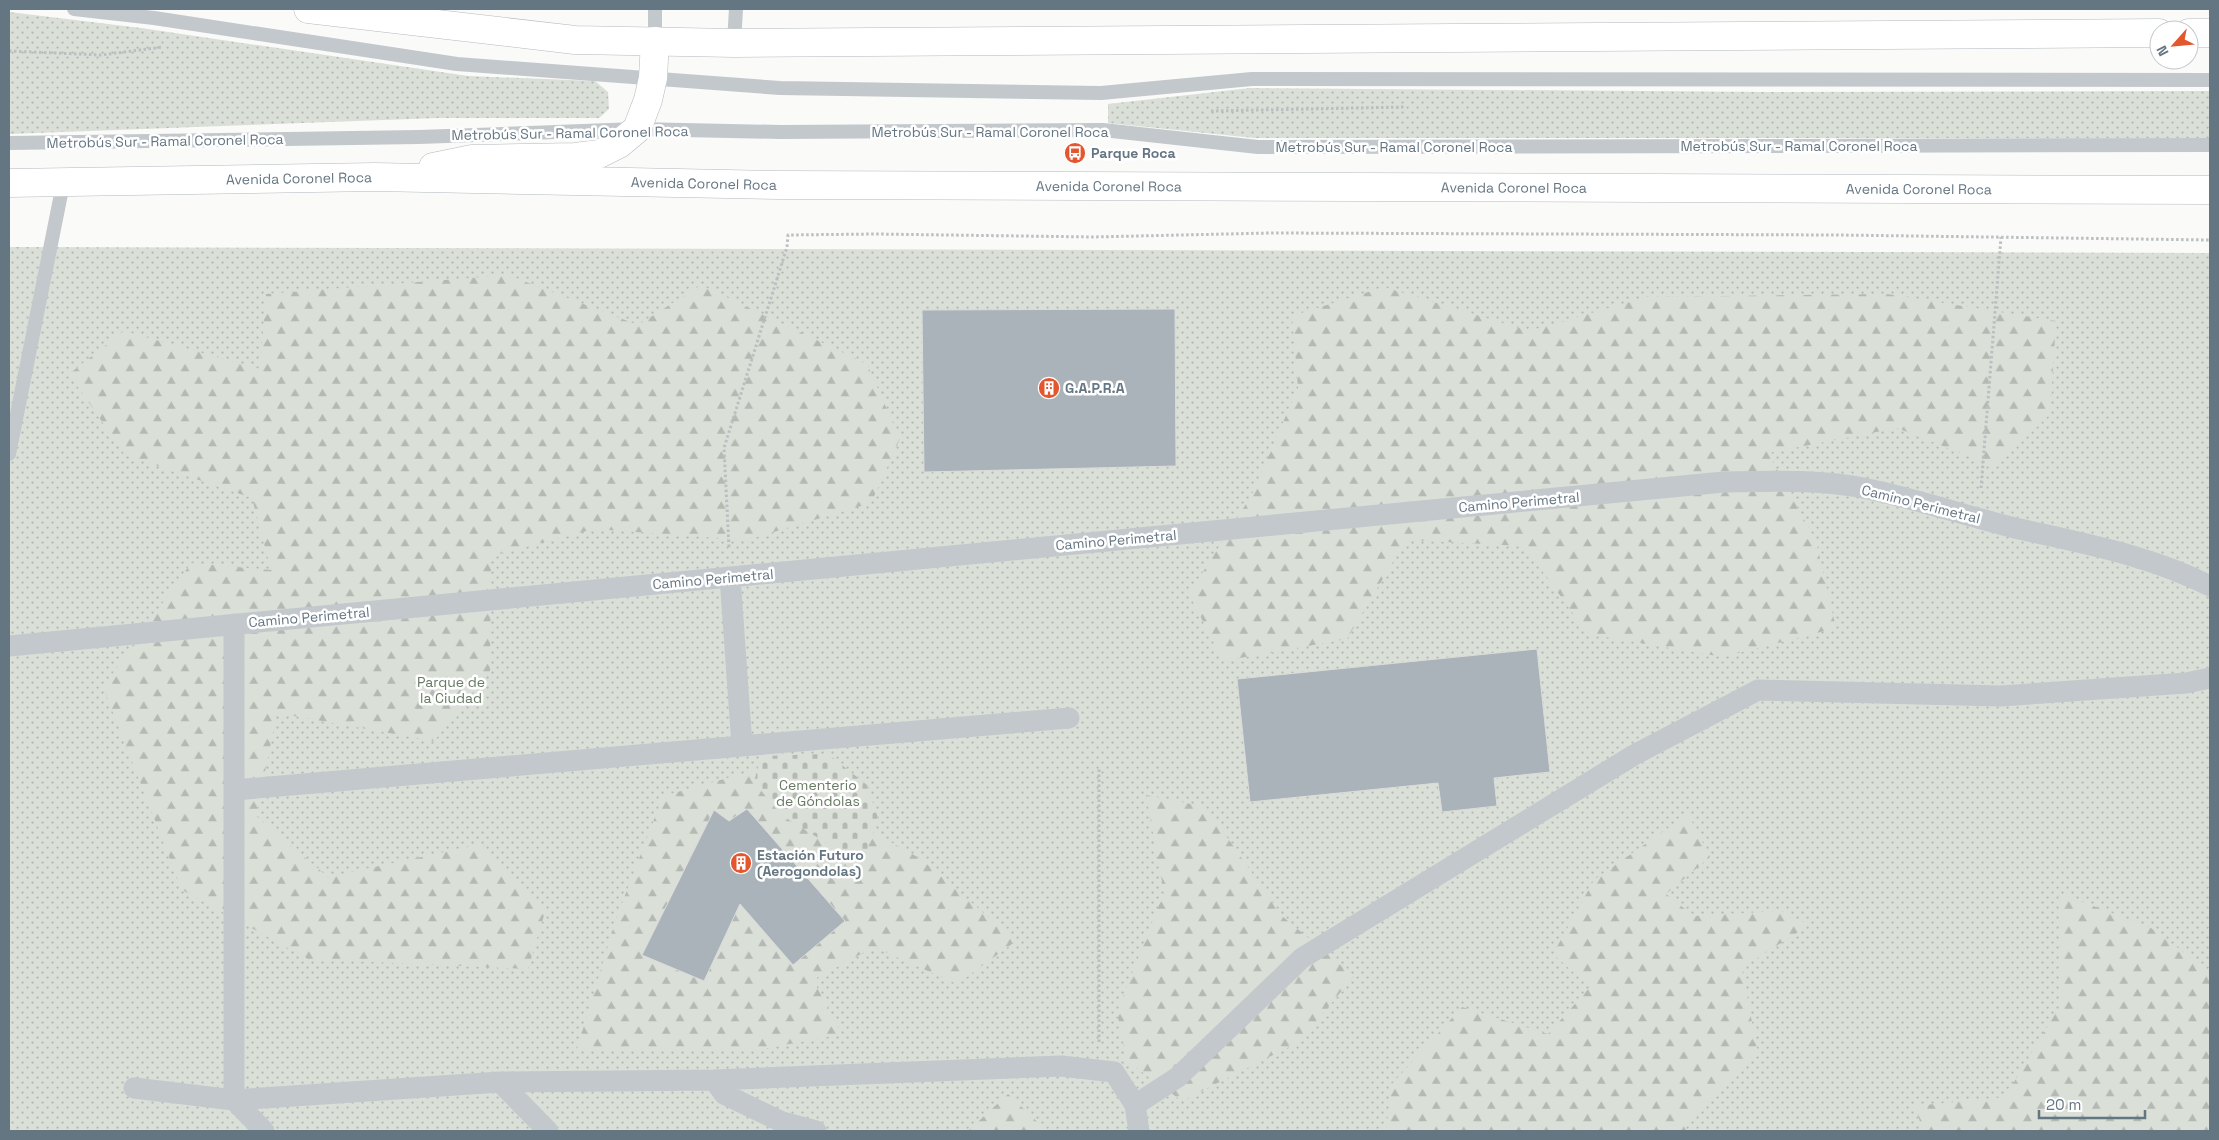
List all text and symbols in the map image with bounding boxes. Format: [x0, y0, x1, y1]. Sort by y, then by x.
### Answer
north arrow [2149, 20, 2199, 70]
text: N [2152, 43, 2173, 59]
street label: Metrobús Sur - Ramal Coronel Roca [451, 122, 689, 144]
street label: Metrobús Sur - Ramal Coronel Roca [871, 123, 1109, 141]
street label: Metrobús Sur - Ramal Coronel Roca [46, 130, 284, 152]
street label: Metrobús Sur - Ramal Coronel Roca [1680, 137, 1918, 155]
street label: Metrobús Sur - Ramal Coronel Roca [1275, 138, 1513, 156]
bus stop icon: Parque Roca [1063, 141, 1087, 165]
place label: Parque Roca [1091, 144, 1176, 162]
street label: Avenida Coronel Roca [226, 168, 372, 188]
street label: Avenida Coronel Roca [631, 173, 777, 194]
street label: Avenida Coronel Roca [1036, 177, 1182, 195]
street label: Avenida Coronel Roca [1441, 178, 1587, 197]
street label: Avenida Coronel Roca [1846, 180, 1992, 198]
building icon: G.A.P.R.A [1037, 376, 1061, 400]
place label: G.A.P.R.A [1065, 379, 1125, 397]
street label: Camino Perimetral [1860, 481, 1982, 527]
street label: Camino Perimetral [1458, 488, 1580, 516]
street label: Camino Perimetral [1055, 526, 1177, 554]
street label: Camino Perimetral [652, 565, 774, 593]
street label: Camino Perimetral [248, 603, 370, 631]
park label: Parque de la Ciudad [417, 673, 485, 707]
park label: Cementerio de Góndolas [776, 776, 860, 810]
place label: Estación Futuro (Aerogondolas) [757, 846, 864, 880]
building icon: Estación Futuro (Aerogondolas) [729, 851, 753, 875]
scale bar [2039, 1088, 2145, 1120]
text: 20 m [2046, 1095, 2081, 1114]

